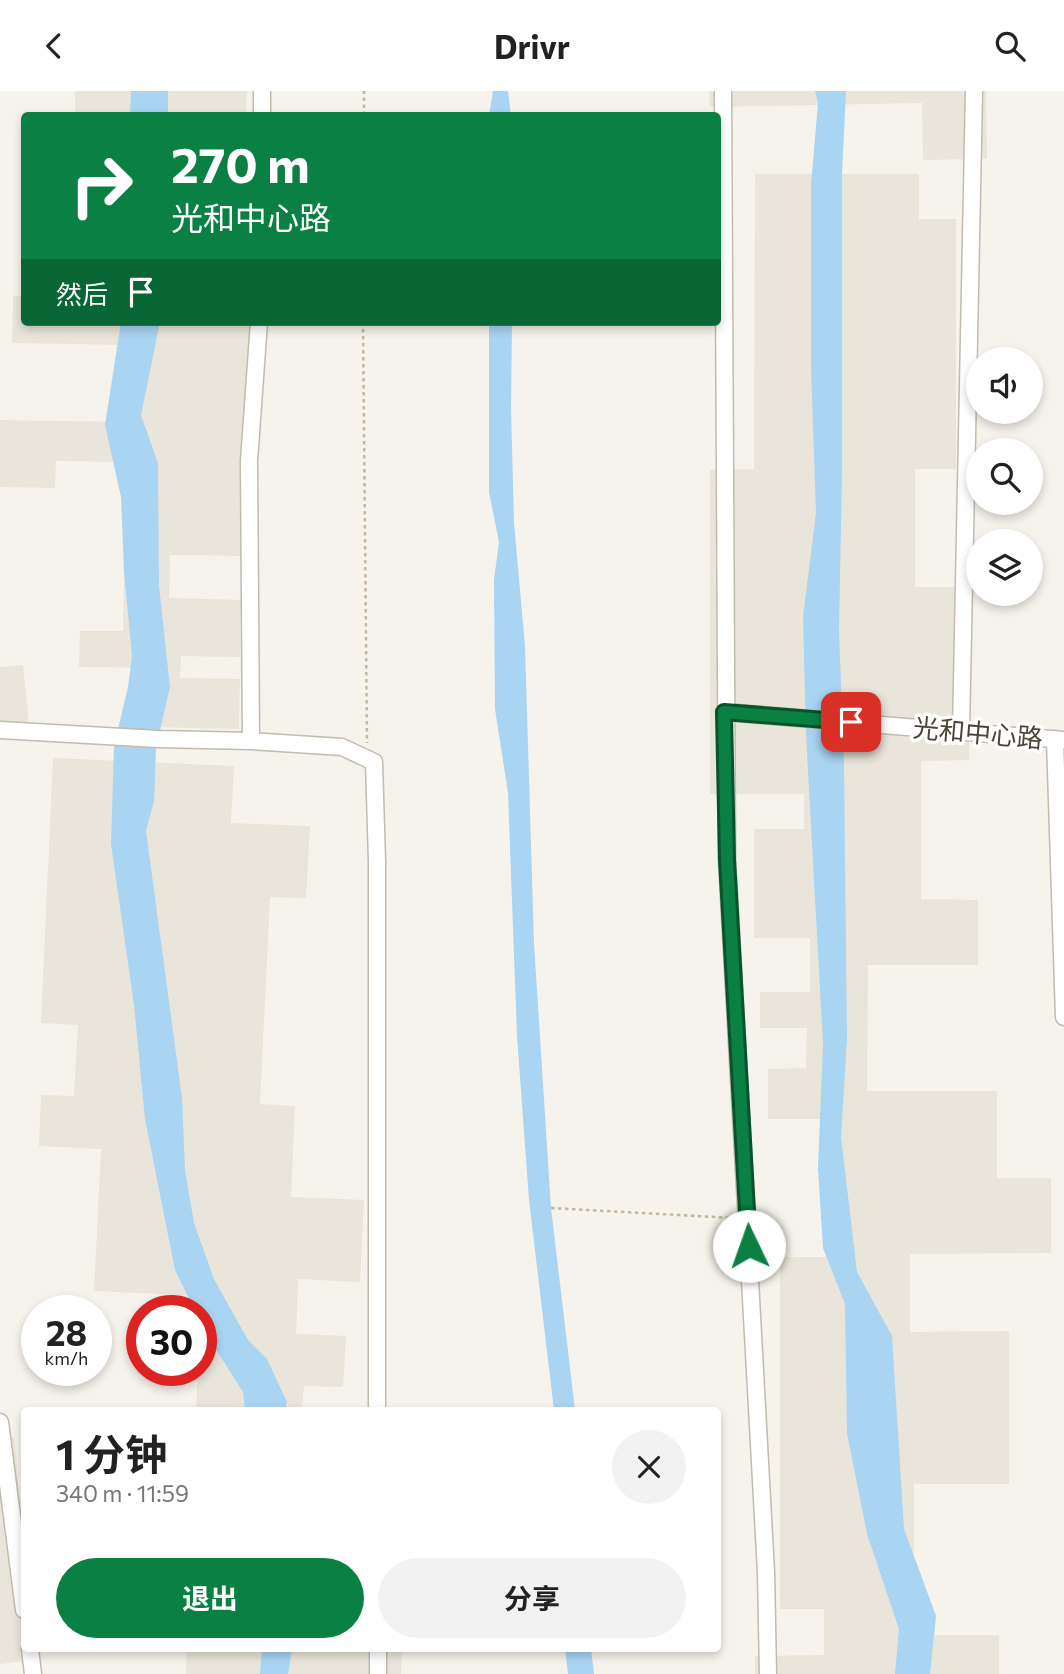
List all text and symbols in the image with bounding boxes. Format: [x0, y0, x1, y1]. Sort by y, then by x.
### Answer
text: Drivr [494, 26, 570, 66]
icon: back [35, 27, 73, 65]
icon: search [991, 27, 1029, 65]
text: 270 m [171, 133, 310, 193]
icon: right [56, 140, 147, 231]
text: 光和中心路 [171, 197, 331, 237]
icon: arrive [122, 273, 160, 311]
text: 然后 [56, 278, 108, 309]
map controls [966, 347, 1043, 606]
button: sound [966, 347, 1043, 424]
button: search [966, 438, 1043, 515]
button: layers [966, 529, 1043, 606]
pin [821, 692, 881, 752]
icon: arrive [832, 703, 870, 741]
street label: 光和中心路 [912, 711, 1044, 753]
position arrow [712, 1209, 786, 1283]
speed limit sign: 30 [126, 1295, 217, 1386]
text: 28 [46, 1310, 87, 1353]
text: km/h [45, 1347, 88, 1369]
text: 1 分钟 [56, 1427, 167, 1479]
button: close [612, 1430, 686, 1504]
text: 340 m · 11:59 [56, 1479, 189, 1507]
button: 退出 [56, 1558, 364, 1638]
button: 分享 [378, 1558, 686, 1638]

